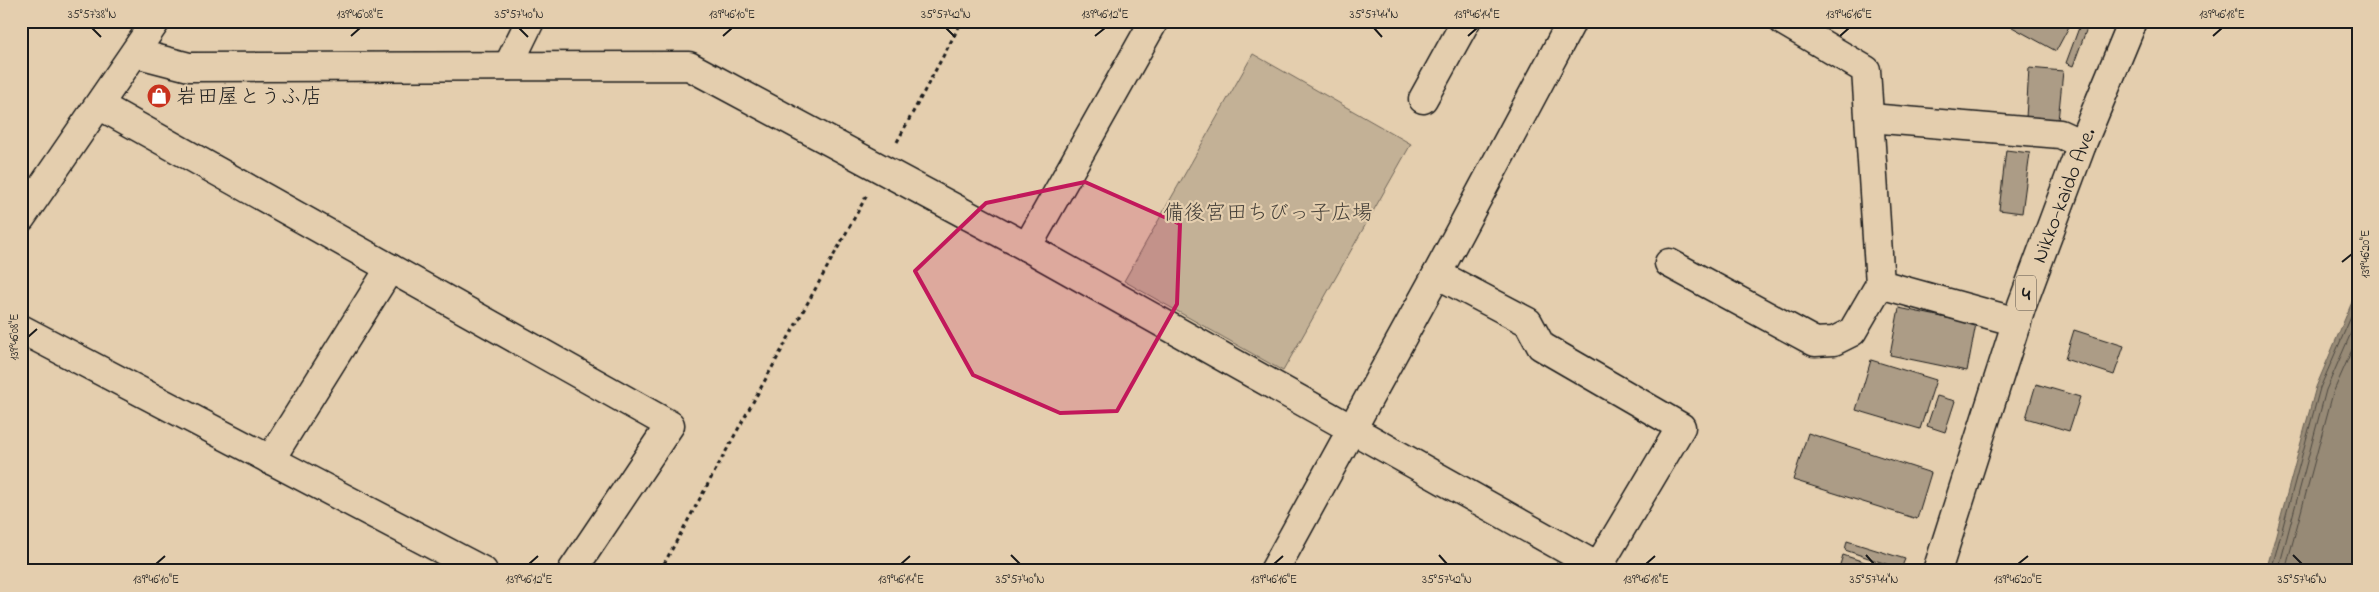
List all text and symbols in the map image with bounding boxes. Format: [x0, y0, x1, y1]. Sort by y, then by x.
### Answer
text: 35°57'38"N [68, 6, 116, 24]
text: 139°46'08"E [337, 6, 383, 24]
text: 35°57'40"N [494, 6, 544, 24]
text: 139°46'10"E [709, 6, 755, 24]
text: 35°57'42"N [921, 6, 971, 24]
text: 139°46'12"E [1082, 6, 1128, 24]
text: 35°57'44"N [1350, 6, 1398, 24]
text: 139°46'14"E [1454, 6, 1500, 24]
text: 139°46'16"E [1826, 6, 1872, 24]
text: 139°46'18"E [2199, 6, 2245, 24]
shop icon: 岩田屋とうふ店 [146, 83, 172, 109]
place label: 岩田屋とうふ店 [176, 83, 322, 113]
street label: Nikko-kaido Ave. [2025, 124, 2104, 268]
park label: 備後宮田ちびっ子広場 [1163, 199, 1373, 229]
text: 139°46'20"E [2357, 230, 2375, 278]
road number: 4 [2016, 276, 2036, 310]
text: 139°46'08"E [6, 314, 24, 360]
text: 139°46'10"E [133, 571, 179, 589]
text: 139°46'12"E [506, 571, 552, 589]
text: 139°46'14"E [878, 571, 924, 589]
text: 35°57'40"N [995, 571, 1045, 589]
text: 139°46'16"E [1251, 571, 1297, 589]
text: 35°57'42"N [1422, 571, 1472, 589]
text: 139°46'18"E [1623, 571, 1669, 589]
text: 35°57'44"N [1850, 571, 1898, 589]
text: 139°46'20"E [1994, 571, 2042, 589]
text: 35°57'46"N [2277, 571, 2327, 589]

